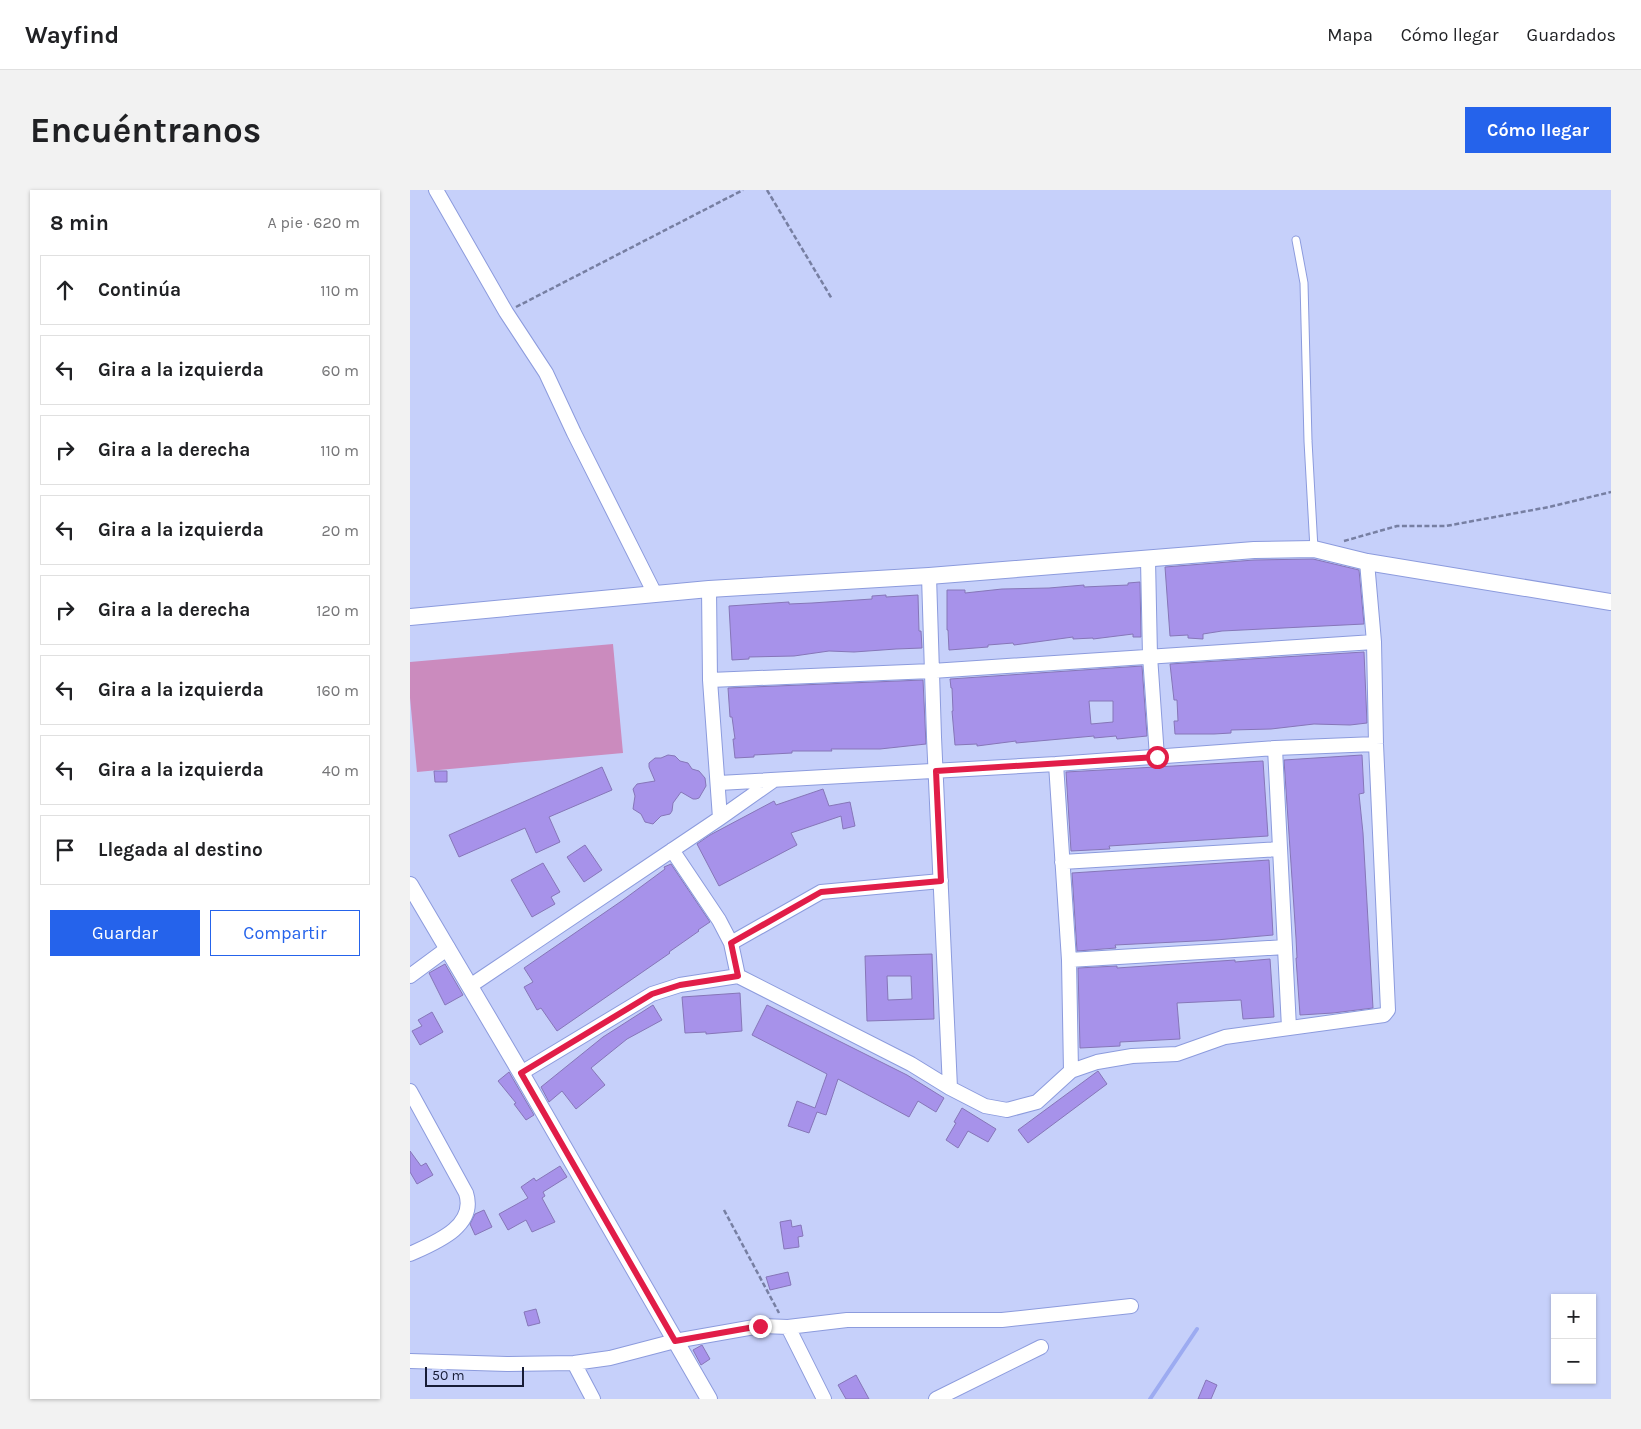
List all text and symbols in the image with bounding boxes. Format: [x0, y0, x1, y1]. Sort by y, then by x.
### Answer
text: Wayfind [25, 21, 119, 49]
text: Mapa [1327, 24, 1373, 46]
text: Cómo llegar [1401, 24, 1499, 46]
text: Guardados [1527, 24, 1616, 46]
button: Cómo llegar [1465, 107, 1611, 153]
text: Encuéntranos [30, 110, 261, 151]
text: 8 min [50, 211, 109, 235]
text: A pie · 620 m [268, 213, 360, 232]
icon: ahead [51, 276, 79, 304]
text: Continúa [98, 279, 181, 301]
text: 110 m [320, 281, 359, 300]
icon: left [51, 356, 79, 384]
text: Gira a la izquierda [98, 359, 264, 381]
text: 60 m [322, 361, 359, 380]
icon: right [51, 436, 79, 464]
text: Gira a la derecha [98, 439, 250, 461]
text: 110 m [320, 441, 359, 460]
icon: left [51, 516, 79, 544]
text: Gira a la izquierda [98, 519, 264, 541]
text: 20 m [321, 521, 359, 540]
icon: right [51, 596, 79, 624]
text: Gira a la derecha [98, 599, 250, 621]
text: 120 m [316, 601, 359, 620]
icon: left [51, 676, 79, 704]
text: Gira a la izquierda [98, 679, 264, 701]
text: 160 m [316, 681, 359, 700]
route start [1146, 746, 1169, 769]
icon: left [51, 756, 79, 784]
text: Gira a la izquierda [98, 759, 264, 781]
text: 40 m [322, 761, 359, 780]
icon: arrive [51, 836, 79, 864]
text: Llegada al destino [98, 839, 263, 861]
button: Guardar [50, 910, 200, 956]
button: Compartir [210, 910, 360, 956]
map controls [1551, 1294, 1596, 1384]
button: + [1551, 1294, 1596, 1339]
route end [749, 1315, 772, 1338]
button: − [1551, 1339, 1596, 1384]
scale bar [425, 1364, 524, 1387]
text: 50 m [432, 1367, 465, 1384]

